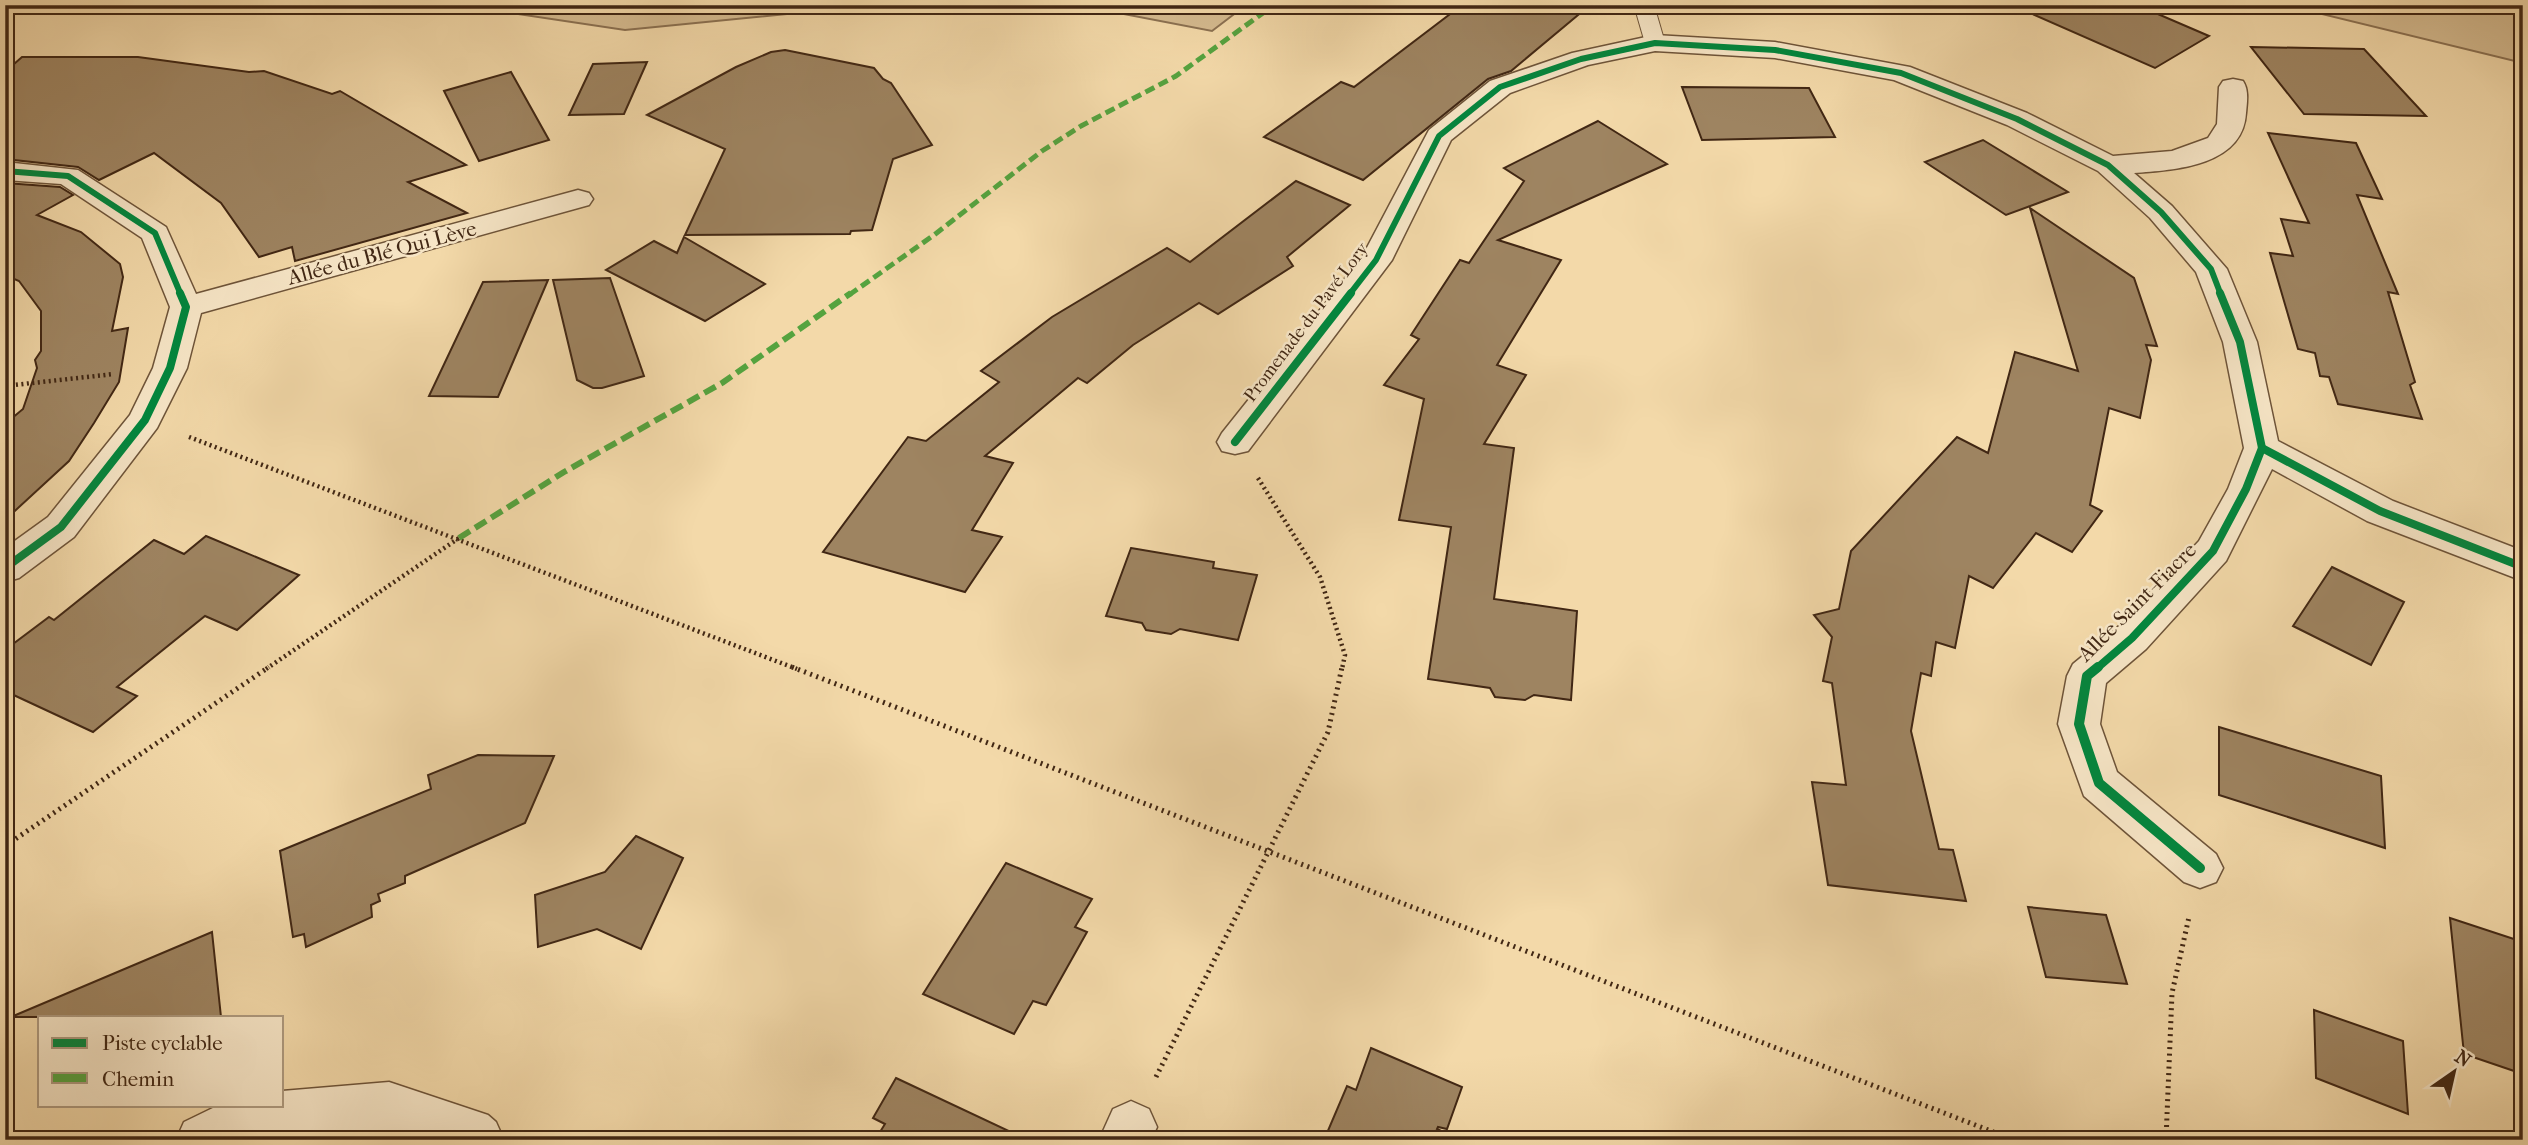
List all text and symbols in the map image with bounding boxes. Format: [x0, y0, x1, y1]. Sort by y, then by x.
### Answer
street label: Allée du Blé Qui Lève [284, 216, 479, 290]
street label: Promenade du Pavé Lory [1240, 238, 1374, 406]
street label: Allée Saint-Fiacre [2072, 538, 2201, 667]
legend [38, 1016, 284, 1106]
text: Piste cyclable [102, 1031, 223, 1055]
north arrow [2420, 1036, 2490, 1106]
text: N [2451, 1046, 2476, 1072]
text: Chemin [102, 1067, 174, 1091]

